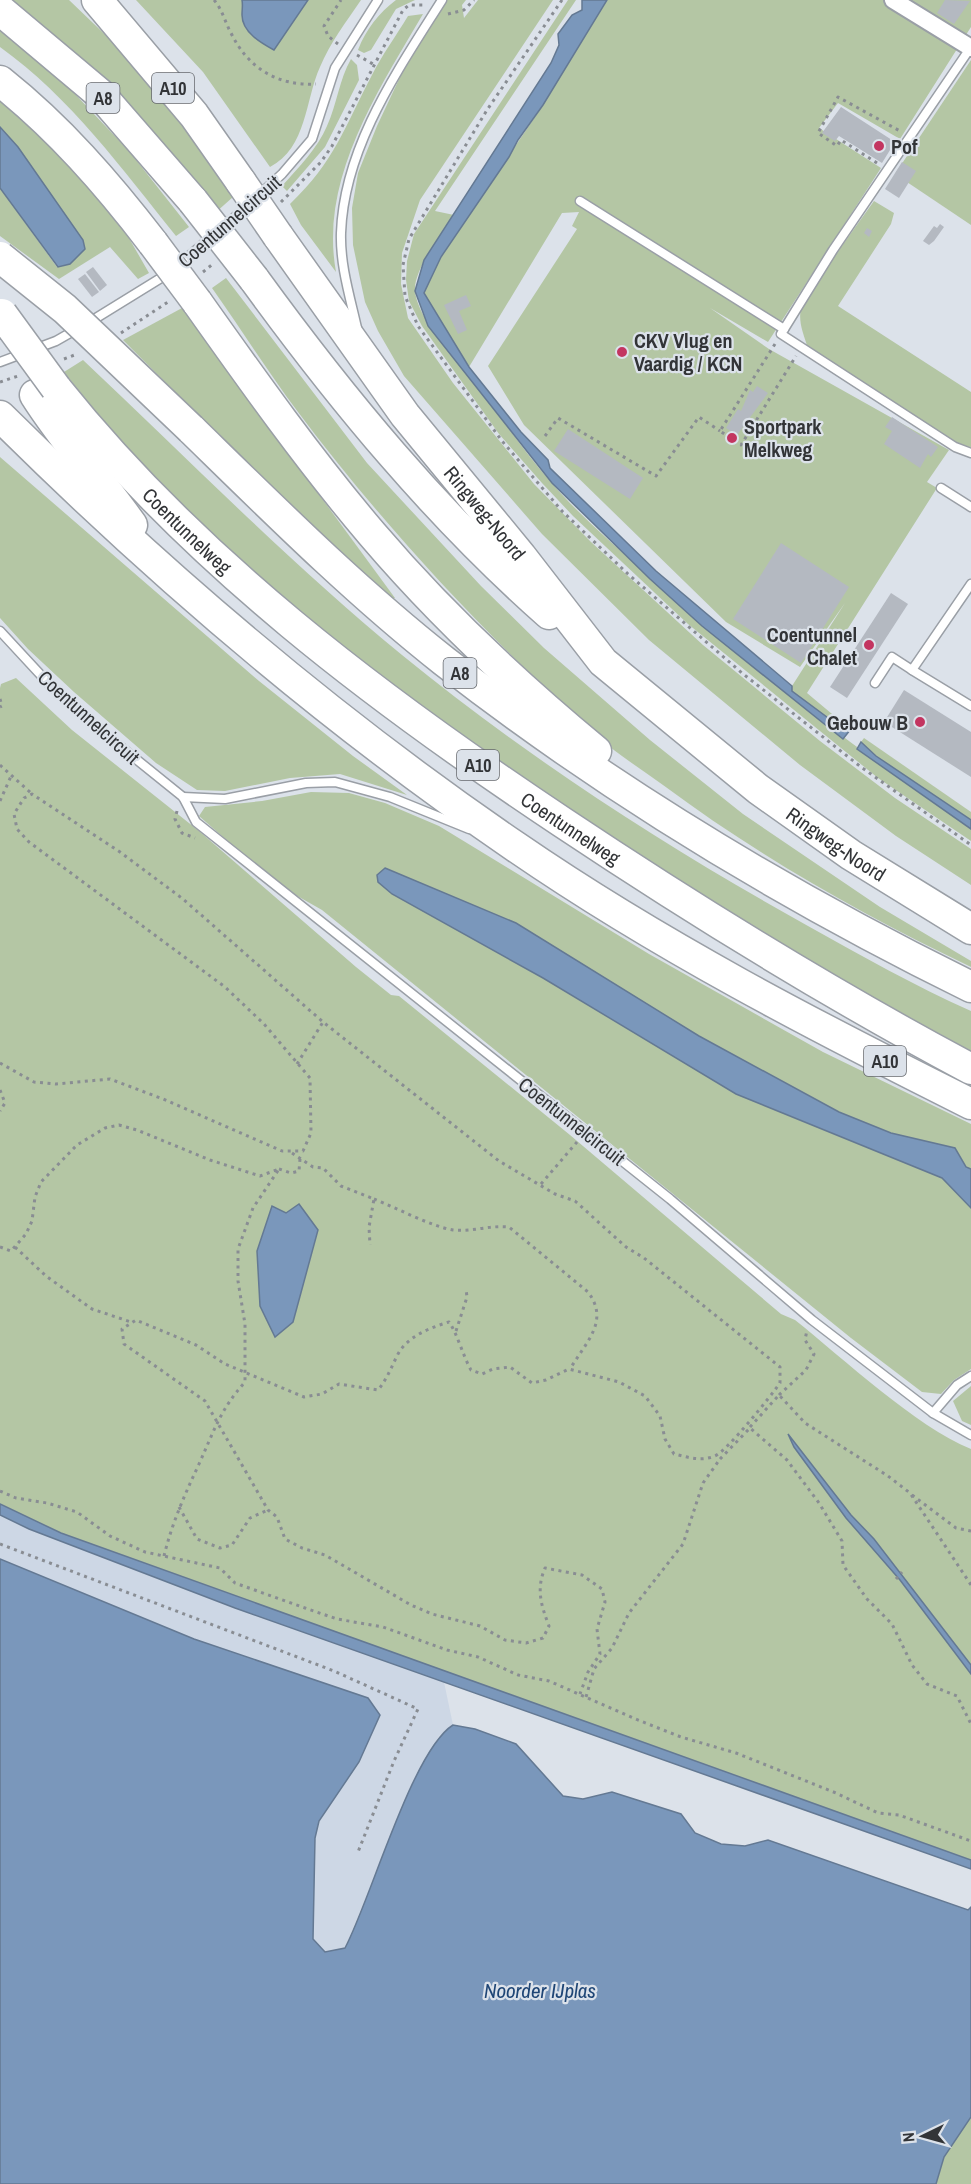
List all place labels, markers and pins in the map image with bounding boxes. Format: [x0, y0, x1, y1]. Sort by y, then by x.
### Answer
place label: Pof [891, 133, 918, 160]
marker: Pof [872, 139, 886, 153]
place label: CKV Vlug en Vaardig / KCN [634, 327, 742, 377]
marker: CKV Vlug en Vaardig / KCN [615, 345, 629, 359]
place label: Sportpark Melkweg [744, 413, 822, 463]
marker: Sportpark Melkweg [725, 431, 739, 445]
place label: Coentunnel Chalet [767, 621, 858, 671]
marker: Coentunnel Chalet [862, 638, 876, 652]
place label: Gebouw B [827, 709, 908, 736]
marker: Gebouw B [913, 715, 927, 729]

